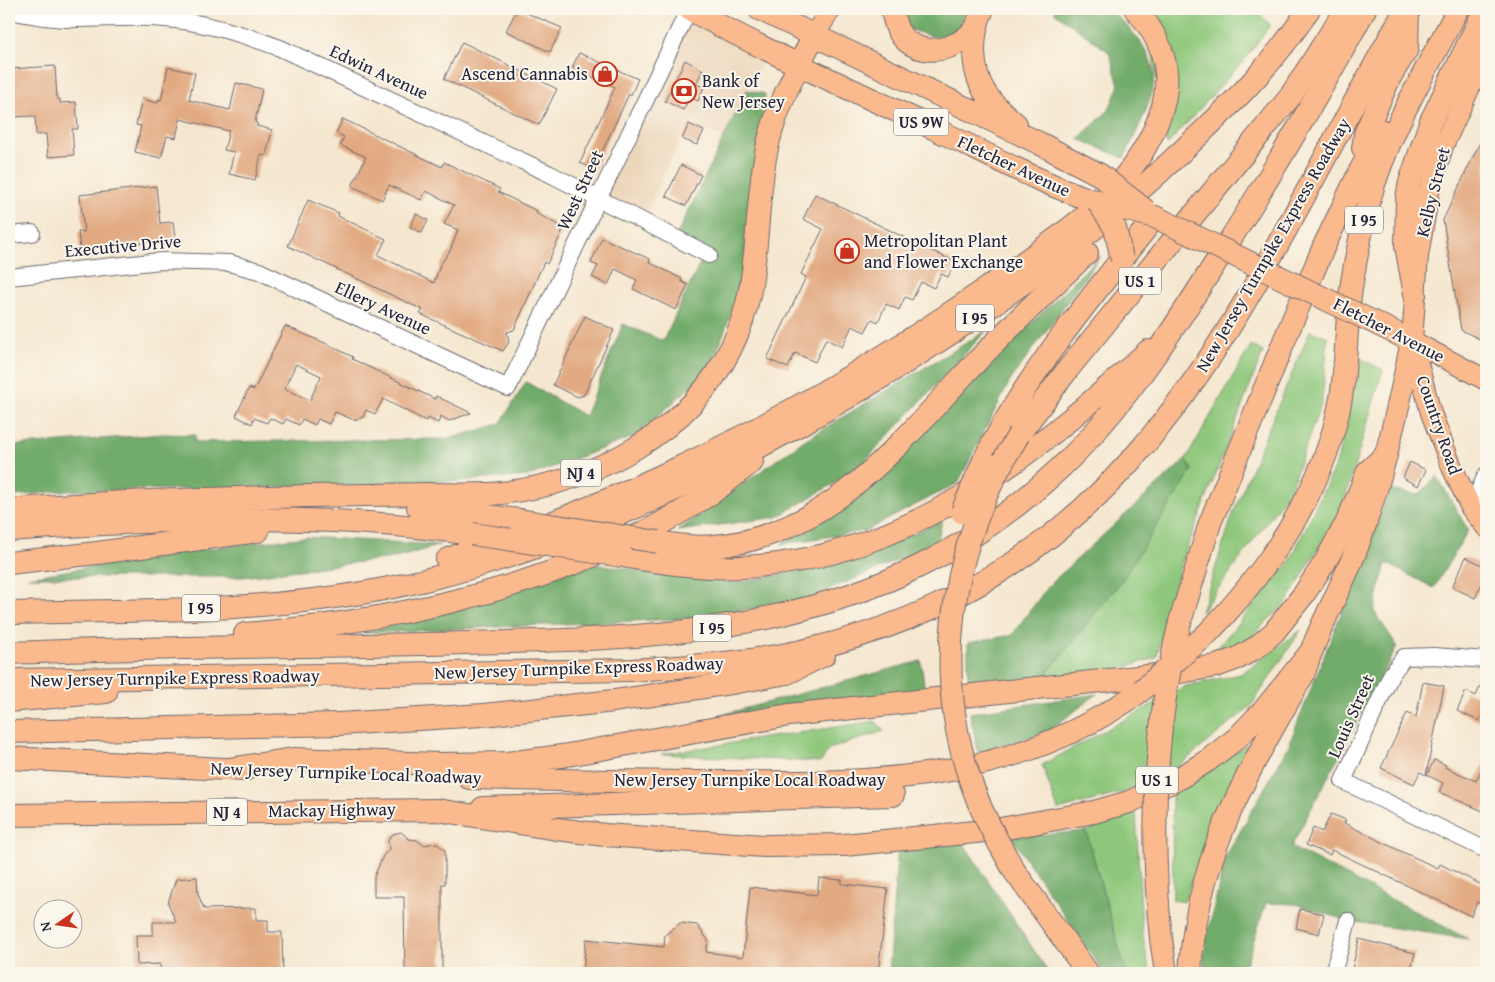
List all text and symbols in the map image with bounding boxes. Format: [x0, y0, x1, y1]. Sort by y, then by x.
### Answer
street label: Edwin Avenue [325, 37, 433, 106]
place label: Ascend Cannabis [461, 60, 588, 87]
shop icon: Ascend Cannabis [592, 61, 618, 87]
place label: Bank of New Jersey [702, 67, 785, 115]
bank icon: Bank of New Jersey [671, 78, 697, 104]
road number: US 9W [894, 108, 948, 136]
street label: New Jersey Turnpike Express Roadway [1188, 112, 1357, 377]
street label: Fletcher Avenue [953, 128, 1075, 203]
street label: Kelby Street [1408, 143, 1457, 240]
street label: West Street [549, 145, 610, 234]
road number: I 95 [1345, 206, 1383, 234]
street label: Executive Drive [64, 227, 182, 264]
place label: Metropolitan Plant and Flower Exchange [864, 227, 1023, 275]
shop icon: Metropolitan Plant and Flower Exchange [834, 238, 860, 264]
road number: US 1 [1119, 268, 1161, 294]
street label: Ellery Avenue [331, 273, 436, 342]
street label: Fletcher Avenue [1329, 290, 1450, 369]
road number: I 95 [956, 304, 994, 332]
street label: Country Road [1410, 372, 1469, 478]
road number: NJ 4 [561, 459, 601, 486]
road number: I 95 [182, 594, 220, 622]
road number: I 95 [693, 614, 731, 641]
street label: New Jersey Turnpike Express Roadway [434, 649, 724, 686]
street label: New Jersey Turnpike Express Roadway [30, 661, 320, 694]
street label: Louis Street [1320, 669, 1381, 762]
street label: New Jersey Turnpike Local Roadway [210, 754, 482, 791]
street label: New Jersey Turnpike Local Roadway [614, 766, 886, 793]
road number: US 1 [1136, 766, 1178, 794]
street label: Mackay Highway [268, 795, 396, 824]
road number: NJ 4 [207, 799, 247, 826]
north arrow [32, 900, 82, 950]
text: N [34, 919, 56, 934]

